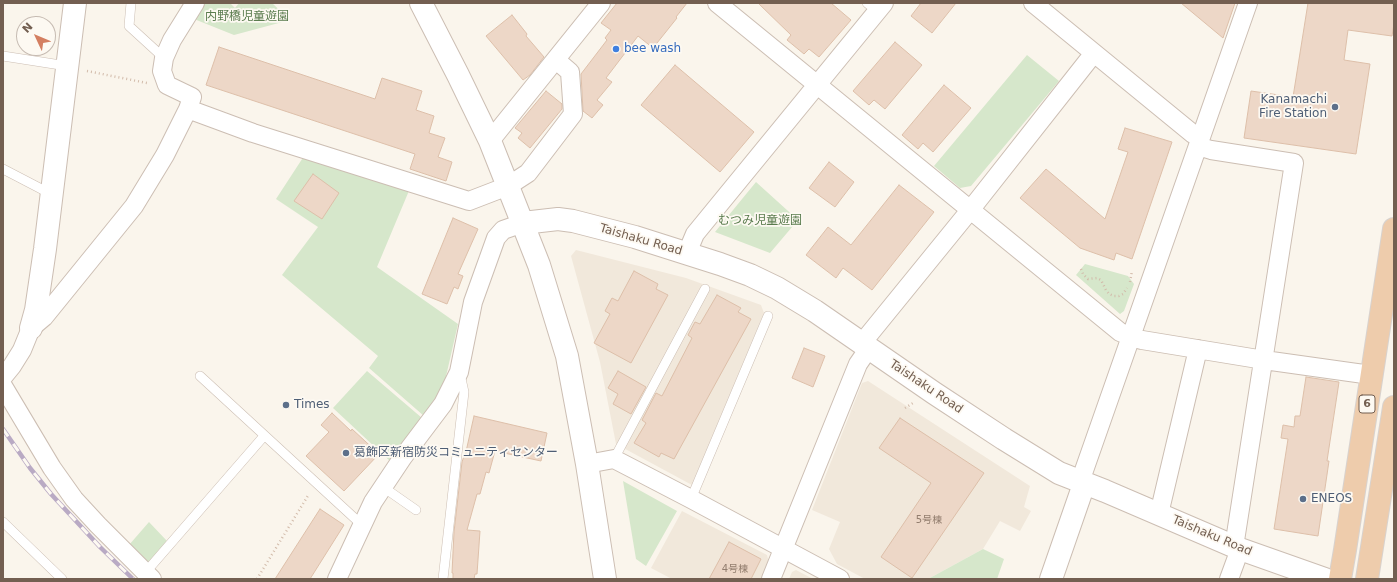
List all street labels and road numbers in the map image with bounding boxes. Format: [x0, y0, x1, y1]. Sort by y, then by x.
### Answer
street label: Taishaku Road [598, 221, 684, 259]
street label: Taishaku Road [887, 357, 965, 417]
road number: 6 [1359, 395, 1375, 413]
street label: Taishaku Road [1170, 513, 1254, 559]

